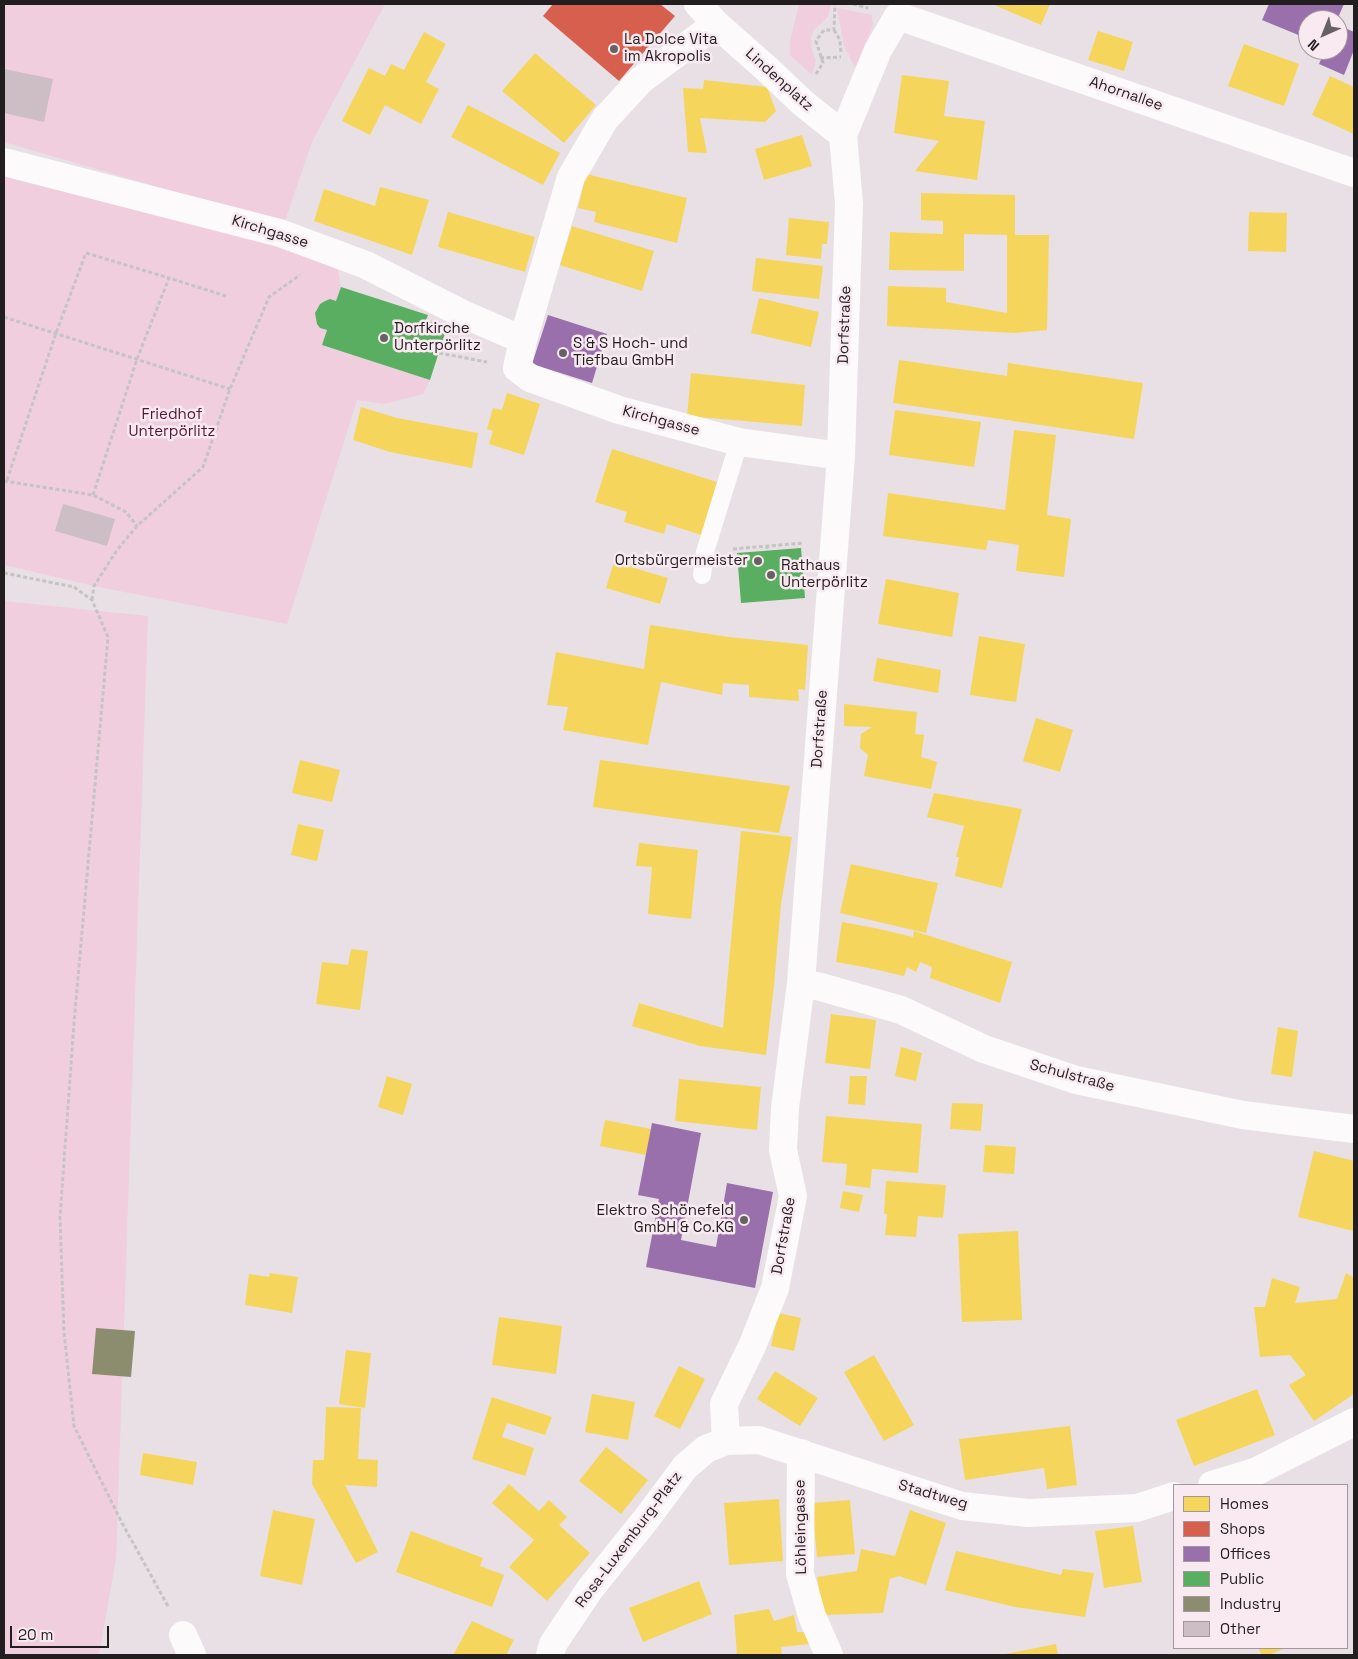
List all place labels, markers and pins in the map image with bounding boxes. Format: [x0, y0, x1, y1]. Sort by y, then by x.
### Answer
place label: La Dolce Vita im Akropolis [624, 31, 718, 66]
marker: La Dolce Vita im Akropolis [608, 43, 620, 55]
place label: Dorfkirche Unterpörlitz [394, 320, 481, 355]
marker: Dorfkirche Unterpörlitz [378, 332, 390, 344]
place label: S & S Hoch- und Tiefbau GmbH [573, 335, 688, 370]
marker: S & S Hoch- und Tiefbau GmbH [557, 347, 569, 359]
place label: Ortsbürgermeister [615, 552, 748, 570]
marker: Ortsbürgermeister [752, 555, 764, 567]
place label: Rathaus Unterpörlitz [781, 557, 868, 592]
marker: Rathaus Unterpörlitz [765, 569, 777, 581]
place label: Elektro Schönefeld GmbH & Co.KG [597, 1202, 734, 1237]
marker: Elektro Schönefeld GmbH & Co.KG [738, 1214, 750, 1226]

